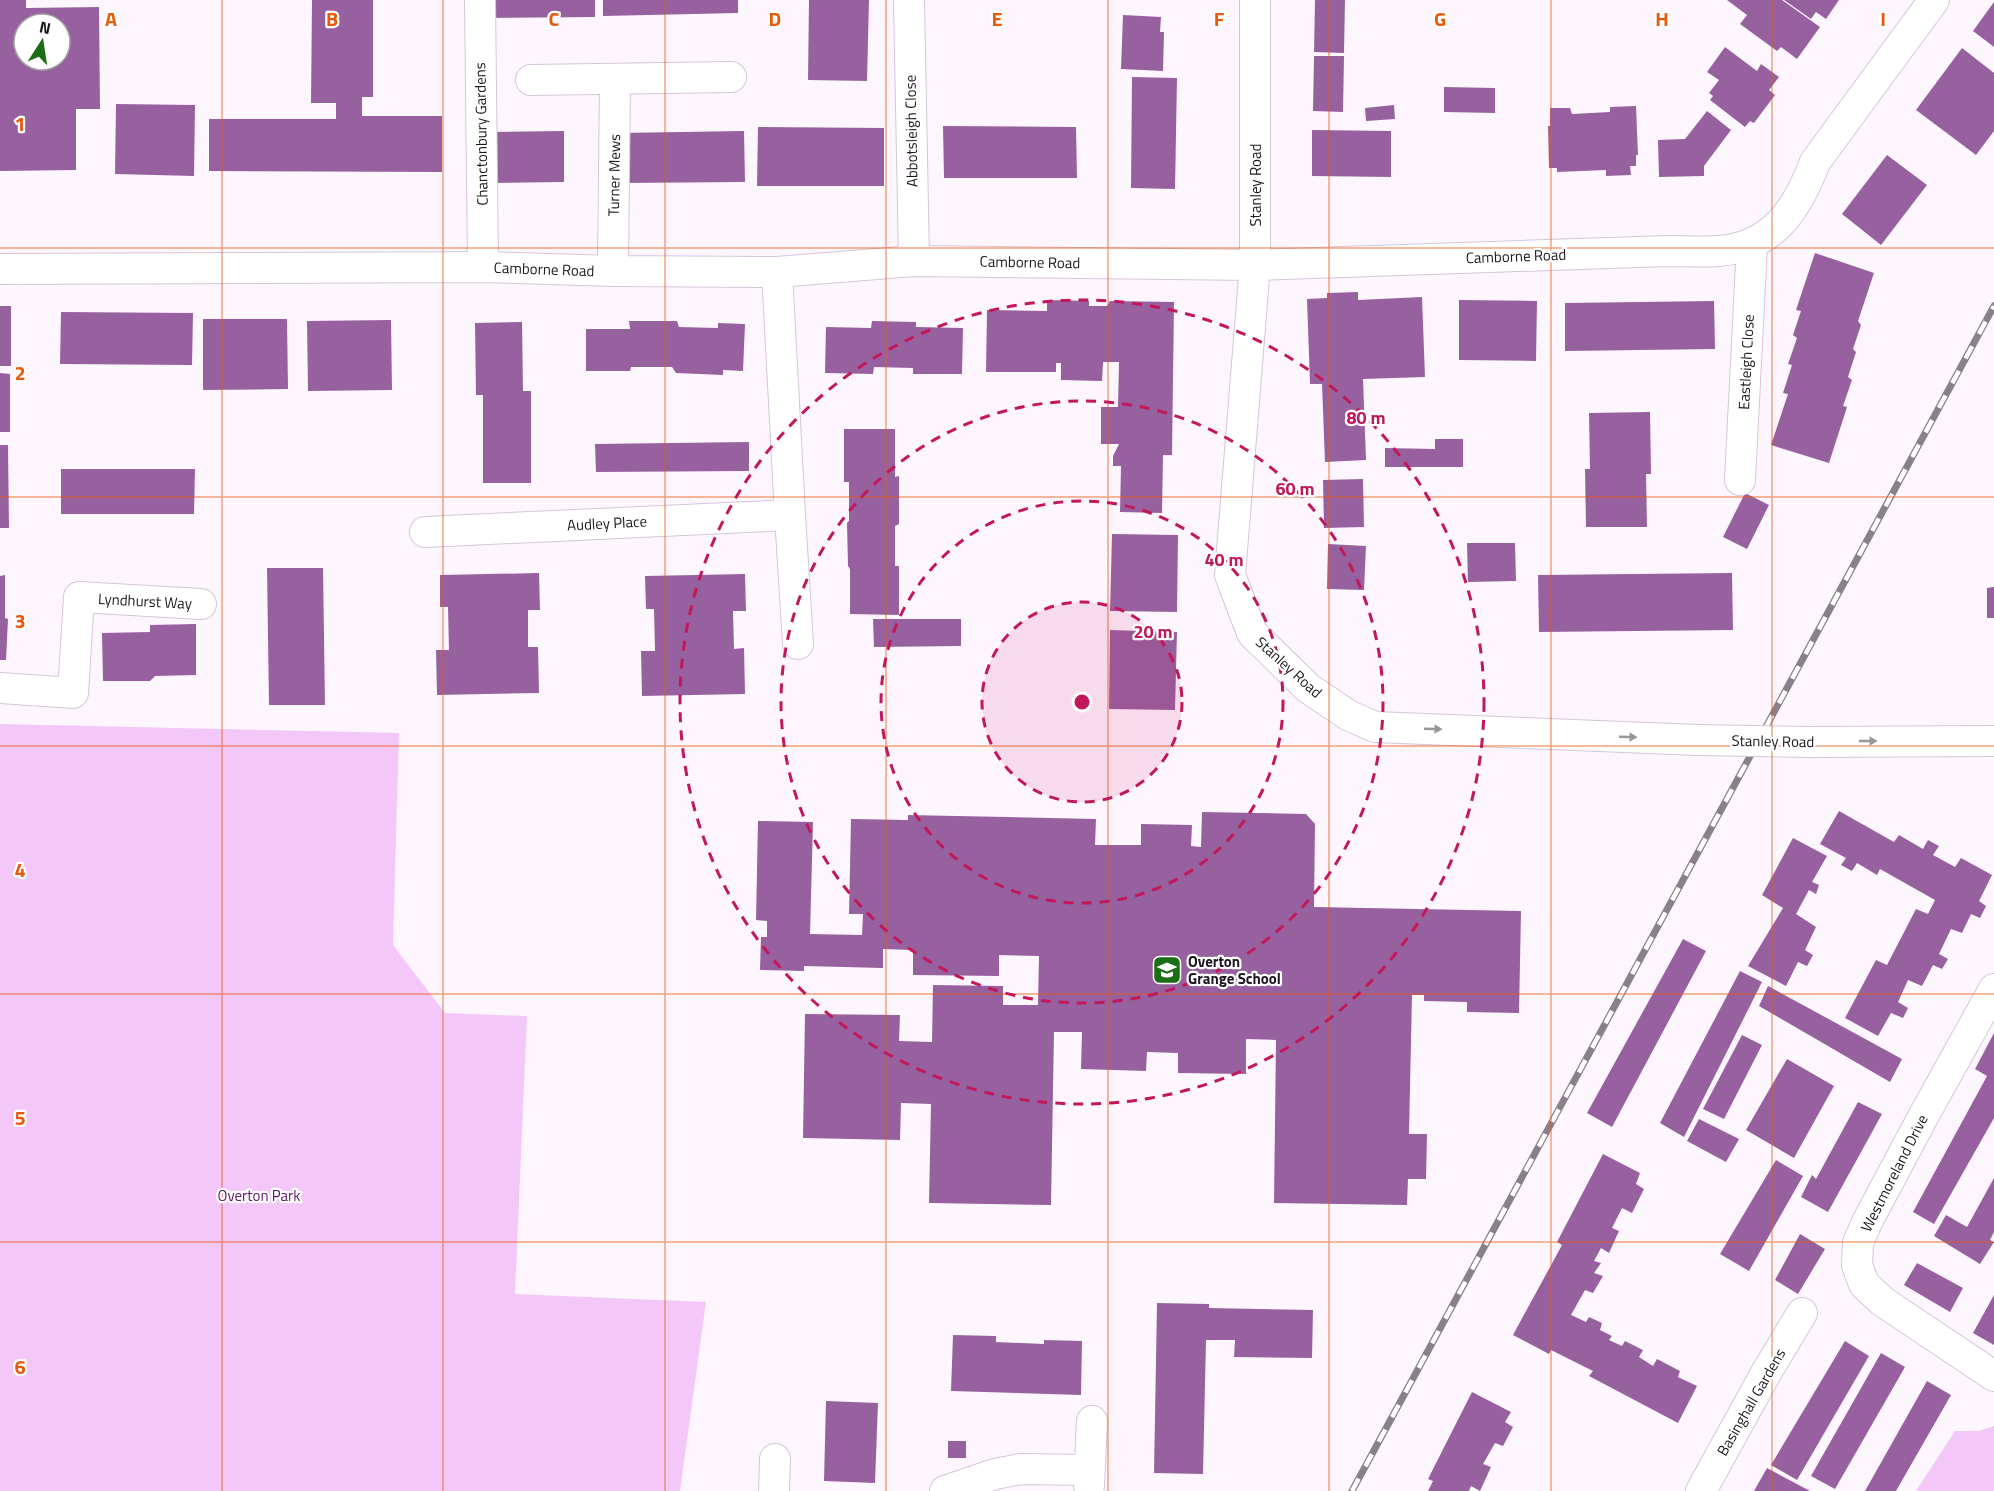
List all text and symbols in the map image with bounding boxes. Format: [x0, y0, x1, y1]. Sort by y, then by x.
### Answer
text: A [105, 3, 117, 34]
text: B [326, 3, 338, 34]
text: C [549, 3, 560, 34]
text: D [769, 3, 781, 34]
text: E [991, 3, 1003, 34]
text: F [1214, 3, 1225, 34]
text: G [1434, 3, 1446, 34]
text: H [1655, 3, 1669, 34]
text: I [1880, 3, 1886, 34]
north arrow [12, 12, 72, 72]
text: N [37, 14, 53, 40]
street label: Chanctonbury Gardens [468, 62, 494, 206]
street label: Abbotsleigh Close [899, 75, 923, 187]
text: 1 [14, 108, 26, 139]
street label: Turner Mews [602, 134, 626, 216]
street label: Stanley Road [1244, 144, 1267, 226]
street label: Camborne Road [1465, 243, 1567, 269]
street label: Camborne Road [979, 250, 1081, 274]
street label: Camborne Road [493, 256, 595, 282]
street label: Eastleigh Close [1732, 314, 1760, 410]
text: 2 [14, 357, 26, 388]
text: 80 m [1346, 404, 1386, 431]
text: 60 m [1275, 475, 1315, 502]
street label: Audley Place [566, 509, 648, 537]
text: 40 m [1204, 546, 1244, 573]
street label: Lyndhurst Way [97, 587, 193, 615]
text: 3 [14, 605, 26, 636]
text: 20 m [1133, 618, 1173, 645]
street label: Stanley Road [1251, 631, 1327, 703]
centre of rings [1072, 692, 1092, 712]
one-way arrow [1424, 725, 1443, 734]
street label: Stanley Road [1731, 729, 1815, 753]
one-way arrow [1618, 732, 1637, 742]
one-way arrow [1858, 736, 1877, 746]
text: 4 [14, 854, 26, 885]
place label: Overton Grange School [1188, 950, 1281, 990]
school or university icon: Overton Grange School [1151, 954, 1183, 986]
text: 5 [14, 1102, 26, 1133]
street label: Westmoreland Drive [1854, 1110, 1934, 1236]
park label: Overton Park [218, 1184, 301, 1207]
street label: Basinghall Gardens [1711, 1344, 1791, 1460]
text: 6 [14, 1351, 26, 1382]

